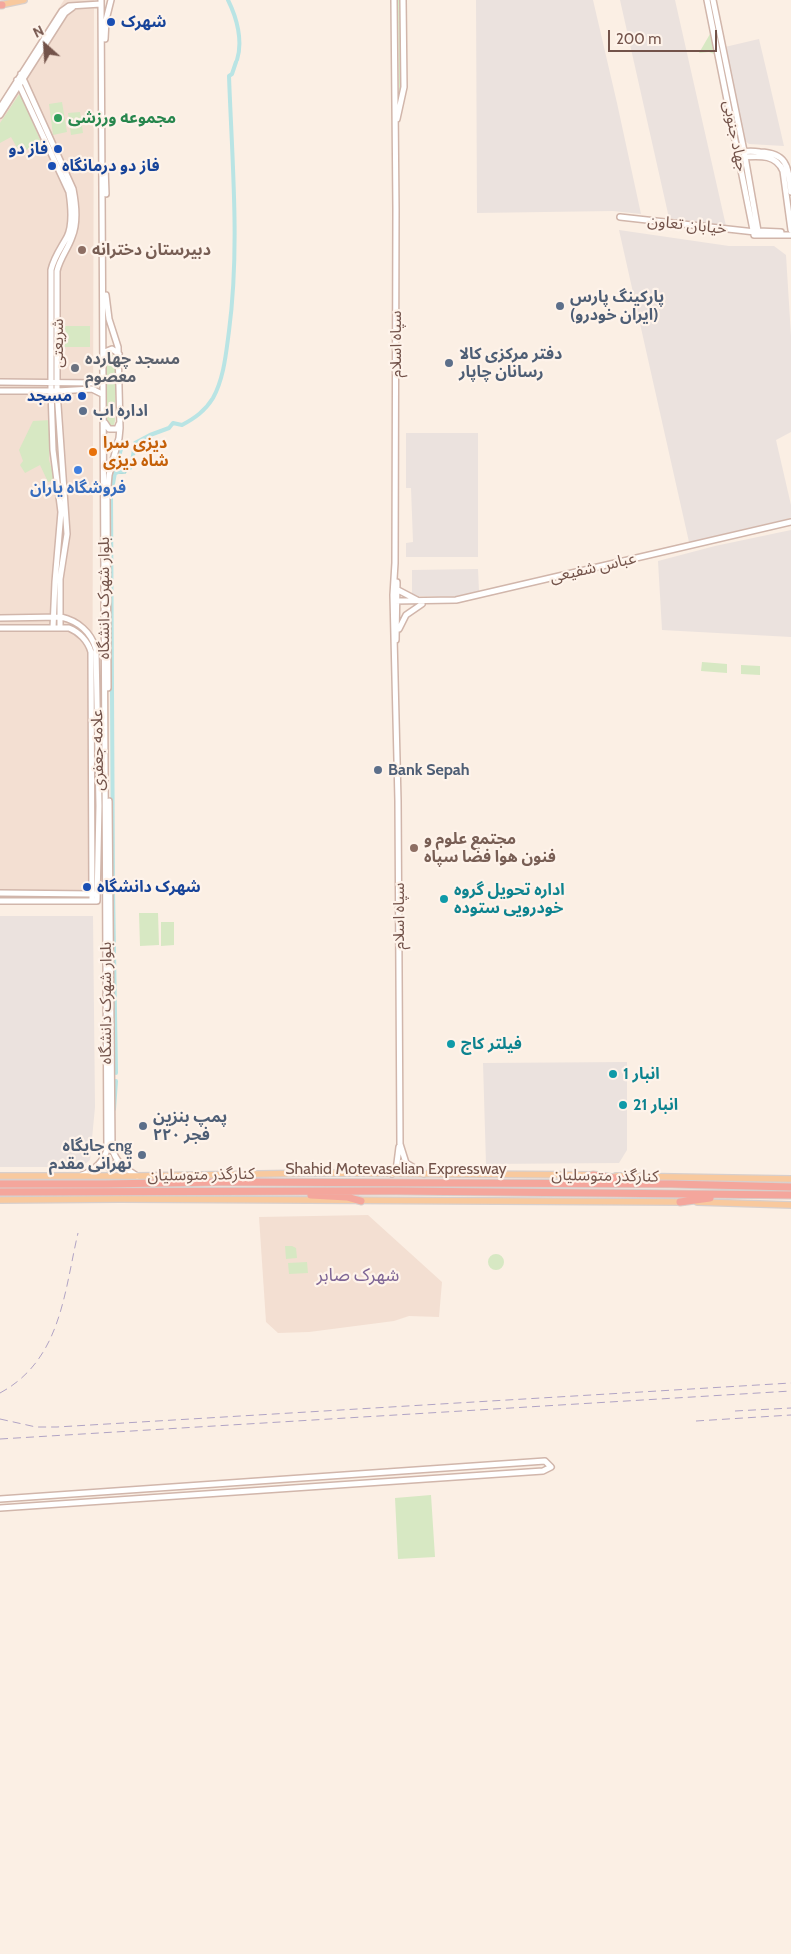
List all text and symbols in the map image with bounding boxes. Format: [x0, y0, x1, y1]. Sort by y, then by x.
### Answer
place label: شهرک [121, 12, 166, 32]
marker: شهرک [105, 16, 117, 28]
north arrow [20, 20, 70, 70]
scale bar [611, 20, 720, 52]
text: N [30, 21, 47, 42]
text: 200 m [616, 30, 661, 48]
street label: جهاد جنوبی [719, 99, 751, 173]
place label: مجموعه ورزشی [68, 108, 176, 128]
marker: مجموعه ورزشی [52, 112, 64, 124]
place label: فاز دو [8, 139, 48, 159]
marker: فاز دو [52, 143, 64, 155]
place label: فاز دو درمانگاه [62, 156, 160, 176]
marker: فاز دو درمانگاه [46, 160, 58, 172]
street label: خیابان تعاون [646, 211, 728, 239]
place label: دبیرستان دخترانه [92, 240, 211, 260]
marker: دبیرستان دخترانه [76, 244, 88, 256]
place label: پارکینگ پارس (ایران خودرو) [570, 287, 664, 325]
marker: پارکینگ پارس (ایران خودرو) [554, 300, 566, 312]
street label: سپاه اسلام [386, 311, 406, 377]
street label: شریعتی [48, 318, 68, 368]
place label: دفتر مرکزی کالا رسانان چاپار [459, 344, 562, 382]
place label: مسجد چهارده معصوم [85, 349, 180, 387]
marker: دفتر مرکزی کالا رسانان چاپار [443, 357, 455, 369]
marker: مسجد چهارده معصوم [69, 362, 81, 374]
place label: مسجد [27, 386, 72, 406]
marker: مسجد [76, 390, 88, 402]
place label: اداره اب [93, 401, 148, 421]
marker: اداره اب [77, 405, 89, 417]
place label: دیزی سرا شاه دیزی [103, 433, 169, 471]
marker: دیزی سرا شاه دیزی [87, 446, 99, 458]
marker: فروشگاه یاران [72, 464, 84, 476]
place label: فروشگاه یاران [30, 478, 126, 498]
street label: بلوار شهرک دانشگاه [94, 537, 114, 659]
street label: عباس شفیعی [548, 549, 638, 587]
street label: علامه جعفری [88, 709, 108, 791]
place label: Bank Sepah [388, 760, 470, 780]
marker: Bank Sepah [372, 764, 384, 776]
place label: مجتمع علوم و فنون هوا فضا سپاه [424, 829, 556, 867]
marker: مجتمع علوم و فنون هوا فضا سپاه [408, 842, 420, 854]
place label: شهرک دانشگاه [97, 877, 201, 897]
place label: اداره تحویل گروه خودرویی ستوده [454, 880, 565, 918]
marker: شهرک دانشگاه [81, 881, 93, 893]
street label: سپاه اسلام [389, 883, 409, 949]
marker: اداره تحویل گروه خودرویی ستوده [438, 893, 450, 905]
street label: بلوار شهرک دانشگاه [96, 942, 116, 1064]
place label: فیلتر کاج [461, 1034, 522, 1054]
marker: فیلتر کاج [445, 1038, 457, 1050]
place label: انبار 1 [623, 1064, 660, 1084]
marker: انبار 1 [607, 1068, 619, 1080]
place label: انبار 21 [633, 1095, 678, 1115]
marker: انبار 21 [617, 1099, 629, 1111]
place label: پمپ بنزین ۲۲۰ فجر [153, 1107, 227, 1145]
marker: پمپ بنزین ۲۲۰ فجر [137, 1120, 149, 1132]
place label: جایگاه cng تهرانی مقدم [49, 1136, 132, 1174]
marker: جایگاه cng تهرانی مقدم [136, 1149, 148, 1161]
street label: Shahid Motevaselian Expressway [285, 1159, 507, 1179]
street label: کنارگذر متوسلیان [147, 1164, 255, 1186]
street label: کنارگذر متوسلیان [551, 1165, 659, 1187]
district label: شهرک صابر [317, 1265, 399, 1287]

